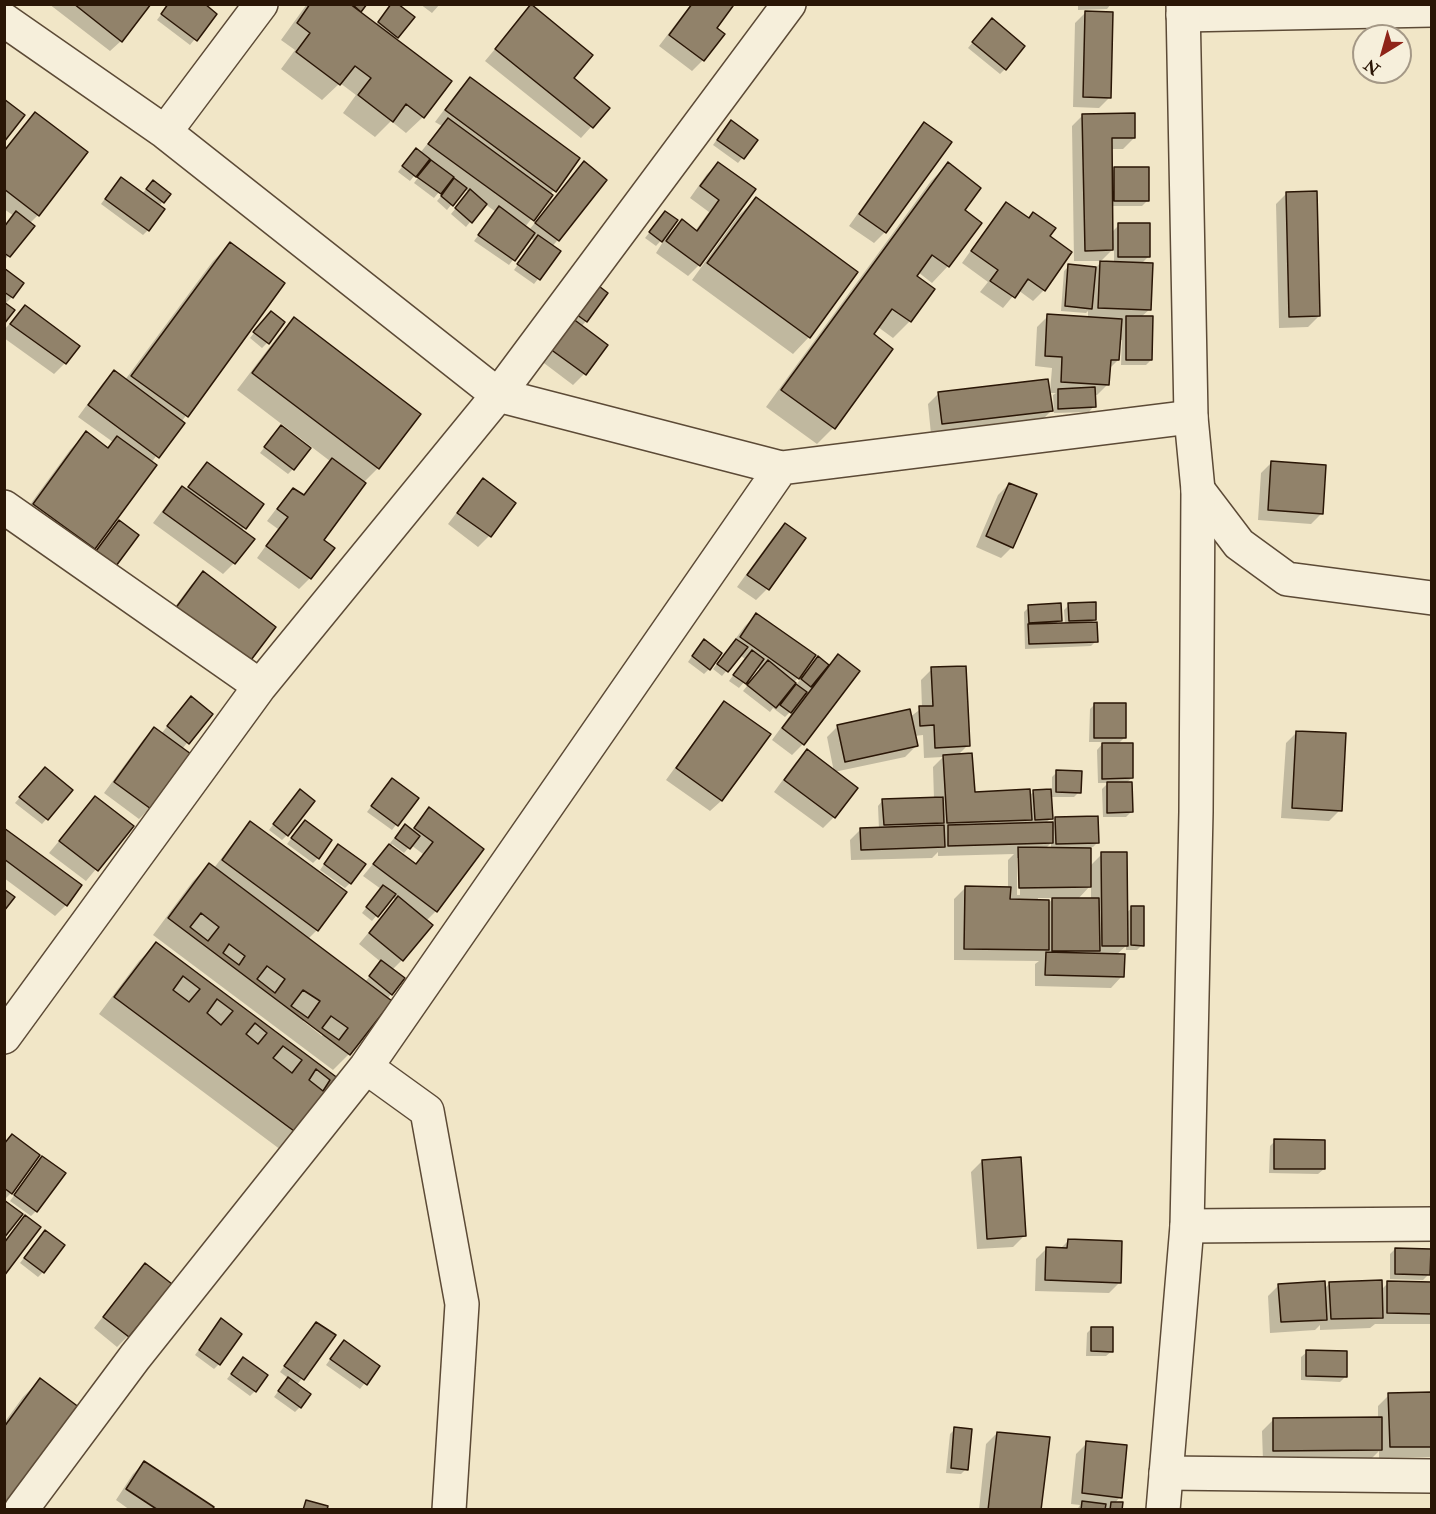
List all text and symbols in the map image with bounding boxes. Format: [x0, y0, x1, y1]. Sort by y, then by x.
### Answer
north arrow [1352, 24, 1412, 84]
text: N [1361, 54, 1384, 79]

